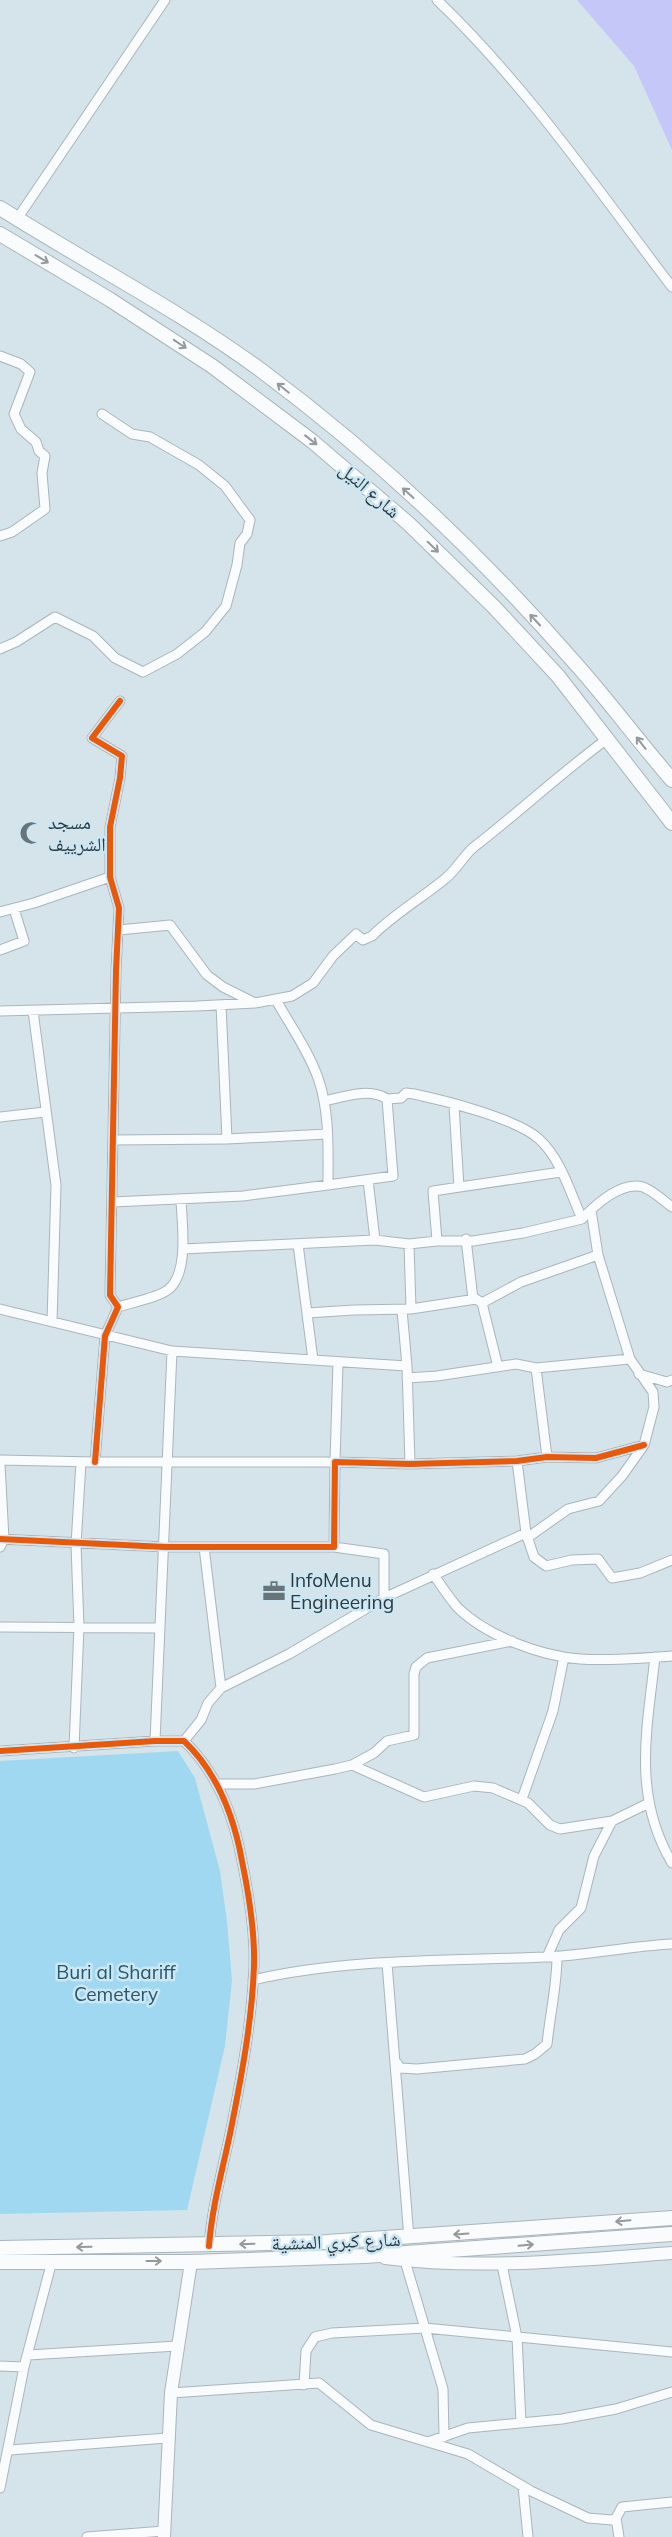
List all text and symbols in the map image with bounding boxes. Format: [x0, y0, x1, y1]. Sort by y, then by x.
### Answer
one-way arrow [34, 254, 48, 264]
one-way arrow [173, 339, 187, 349]
one-way arrow [277, 383, 290, 394]
one-way arrow [304, 435, 317, 446]
street label: شارع النيل [334, 457, 406, 523]
one-way arrow [401, 487, 414, 498]
one-way arrow [427, 541, 440, 553]
one-way arrow [529, 613, 541, 626]
one-way arrow [636, 736, 647, 749]
place label: مسجد الشرييف [48, 810, 106, 856]
mosque icon: مسجد الشرييف [18, 820, 44, 846]
place label: InfoMenu Engineering [290, 1568, 394, 1614]
office icon: InfoMenu Engineering [261, 1578, 287, 1604]
park label: Buri al Shariff Cemetery [56, 1960, 176, 2006]
one-way arrow [616, 2216, 632, 2225]
street label: شارع كبري المنشية [271, 2227, 401, 2259]
one-way arrow [454, 2229, 470, 2239]
one-way arrow [239, 2240, 255, 2249]
one-way arrow [518, 2240, 534, 2250]
one-way arrow [76, 2242, 92, 2252]
one-way arrow [145, 2256, 161, 2266]

